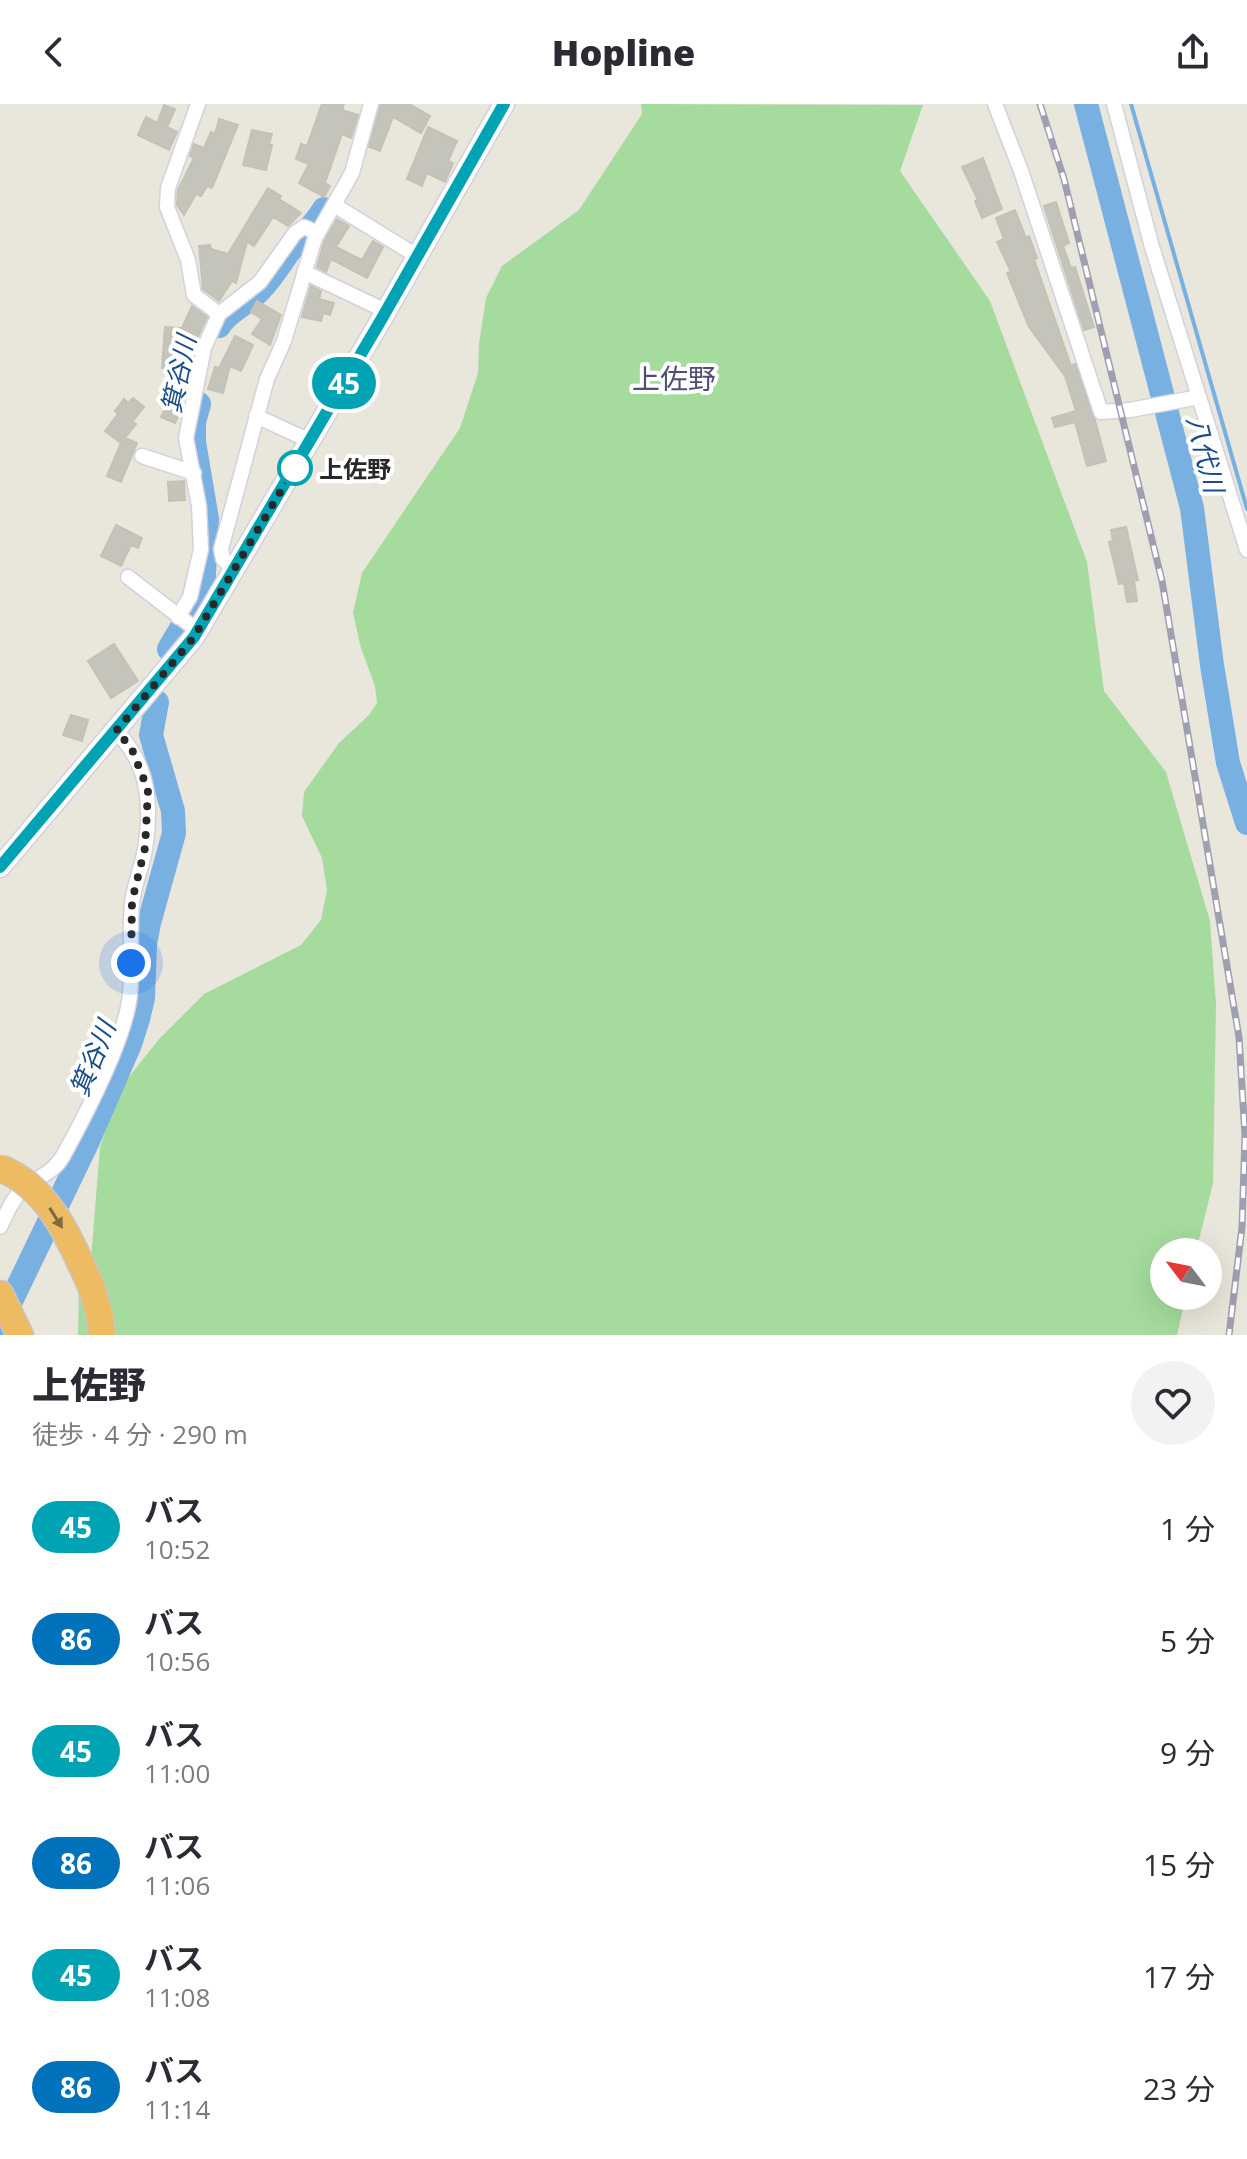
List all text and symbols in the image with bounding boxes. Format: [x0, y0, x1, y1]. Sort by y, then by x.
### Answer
text: Hopline [552, 28, 695, 77]
icon: back [32, 30, 76, 74]
icon: share [1171, 30, 1215, 74]
water label: 箕谷川 [152, 329, 204, 416]
line badge: 45 [308, 357, 380, 409]
district label: 上佐野 [632, 359, 716, 397]
text: 45 [328, 364, 360, 402]
water label: 八代川 [1179, 412, 1234, 499]
marker: 上佐野 [278, 451, 312, 485]
place label: 上佐野 [319, 452, 391, 485]
your location [111, 943, 151, 983]
water label: 箕谷川 [61, 1012, 124, 1101]
one-way arrow [49, 1207, 63, 1229]
north arrow [1150, 1238, 1222, 1310]
map controls [1150, 1238, 1222, 1310]
text: 上佐野 [32, 1358, 146, 1410]
button: heart [1131, 1361, 1215, 1445]
text: 徒歩 · 4 分 · 290 m [32, 1416, 248, 1452]
text: バス [144, 1490, 204, 1531]
text: 45 [60, 1508, 92, 1546]
text: 1 分 [1160, 1508, 1215, 1549]
text: 10:52 [144, 1531, 210, 1567]
text: バス [144, 1602, 204, 1643]
text: 86 [60, 1620, 92, 1658]
text: 5 分 [1160, 1620, 1215, 1661]
text: 10:56 [144, 1643, 210, 1679]
text: バス [144, 1714, 204, 1755]
text: 45 [60, 1732, 92, 1770]
text: 9 分 [1160, 1732, 1215, 1773]
text: 11:00 [144, 1755, 210, 1791]
text: バス [144, 1826, 204, 1867]
text: 86 [60, 1844, 92, 1882]
text: 15 分 [1143, 1844, 1215, 1885]
text: 11:06 [144, 1867, 210, 1903]
text: バス [144, 1938, 204, 1979]
text: 45 [60, 1956, 92, 1994]
text: 17 分 [1143, 1956, 1215, 1997]
text: 11:08 [144, 1979, 210, 2015]
text: バス [144, 2050, 204, 2091]
text: 86 [60, 2068, 92, 2106]
text: 23 分 [1143, 2068, 1215, 2109]
text: 11:14 [144, 2091, 210, 2127]

